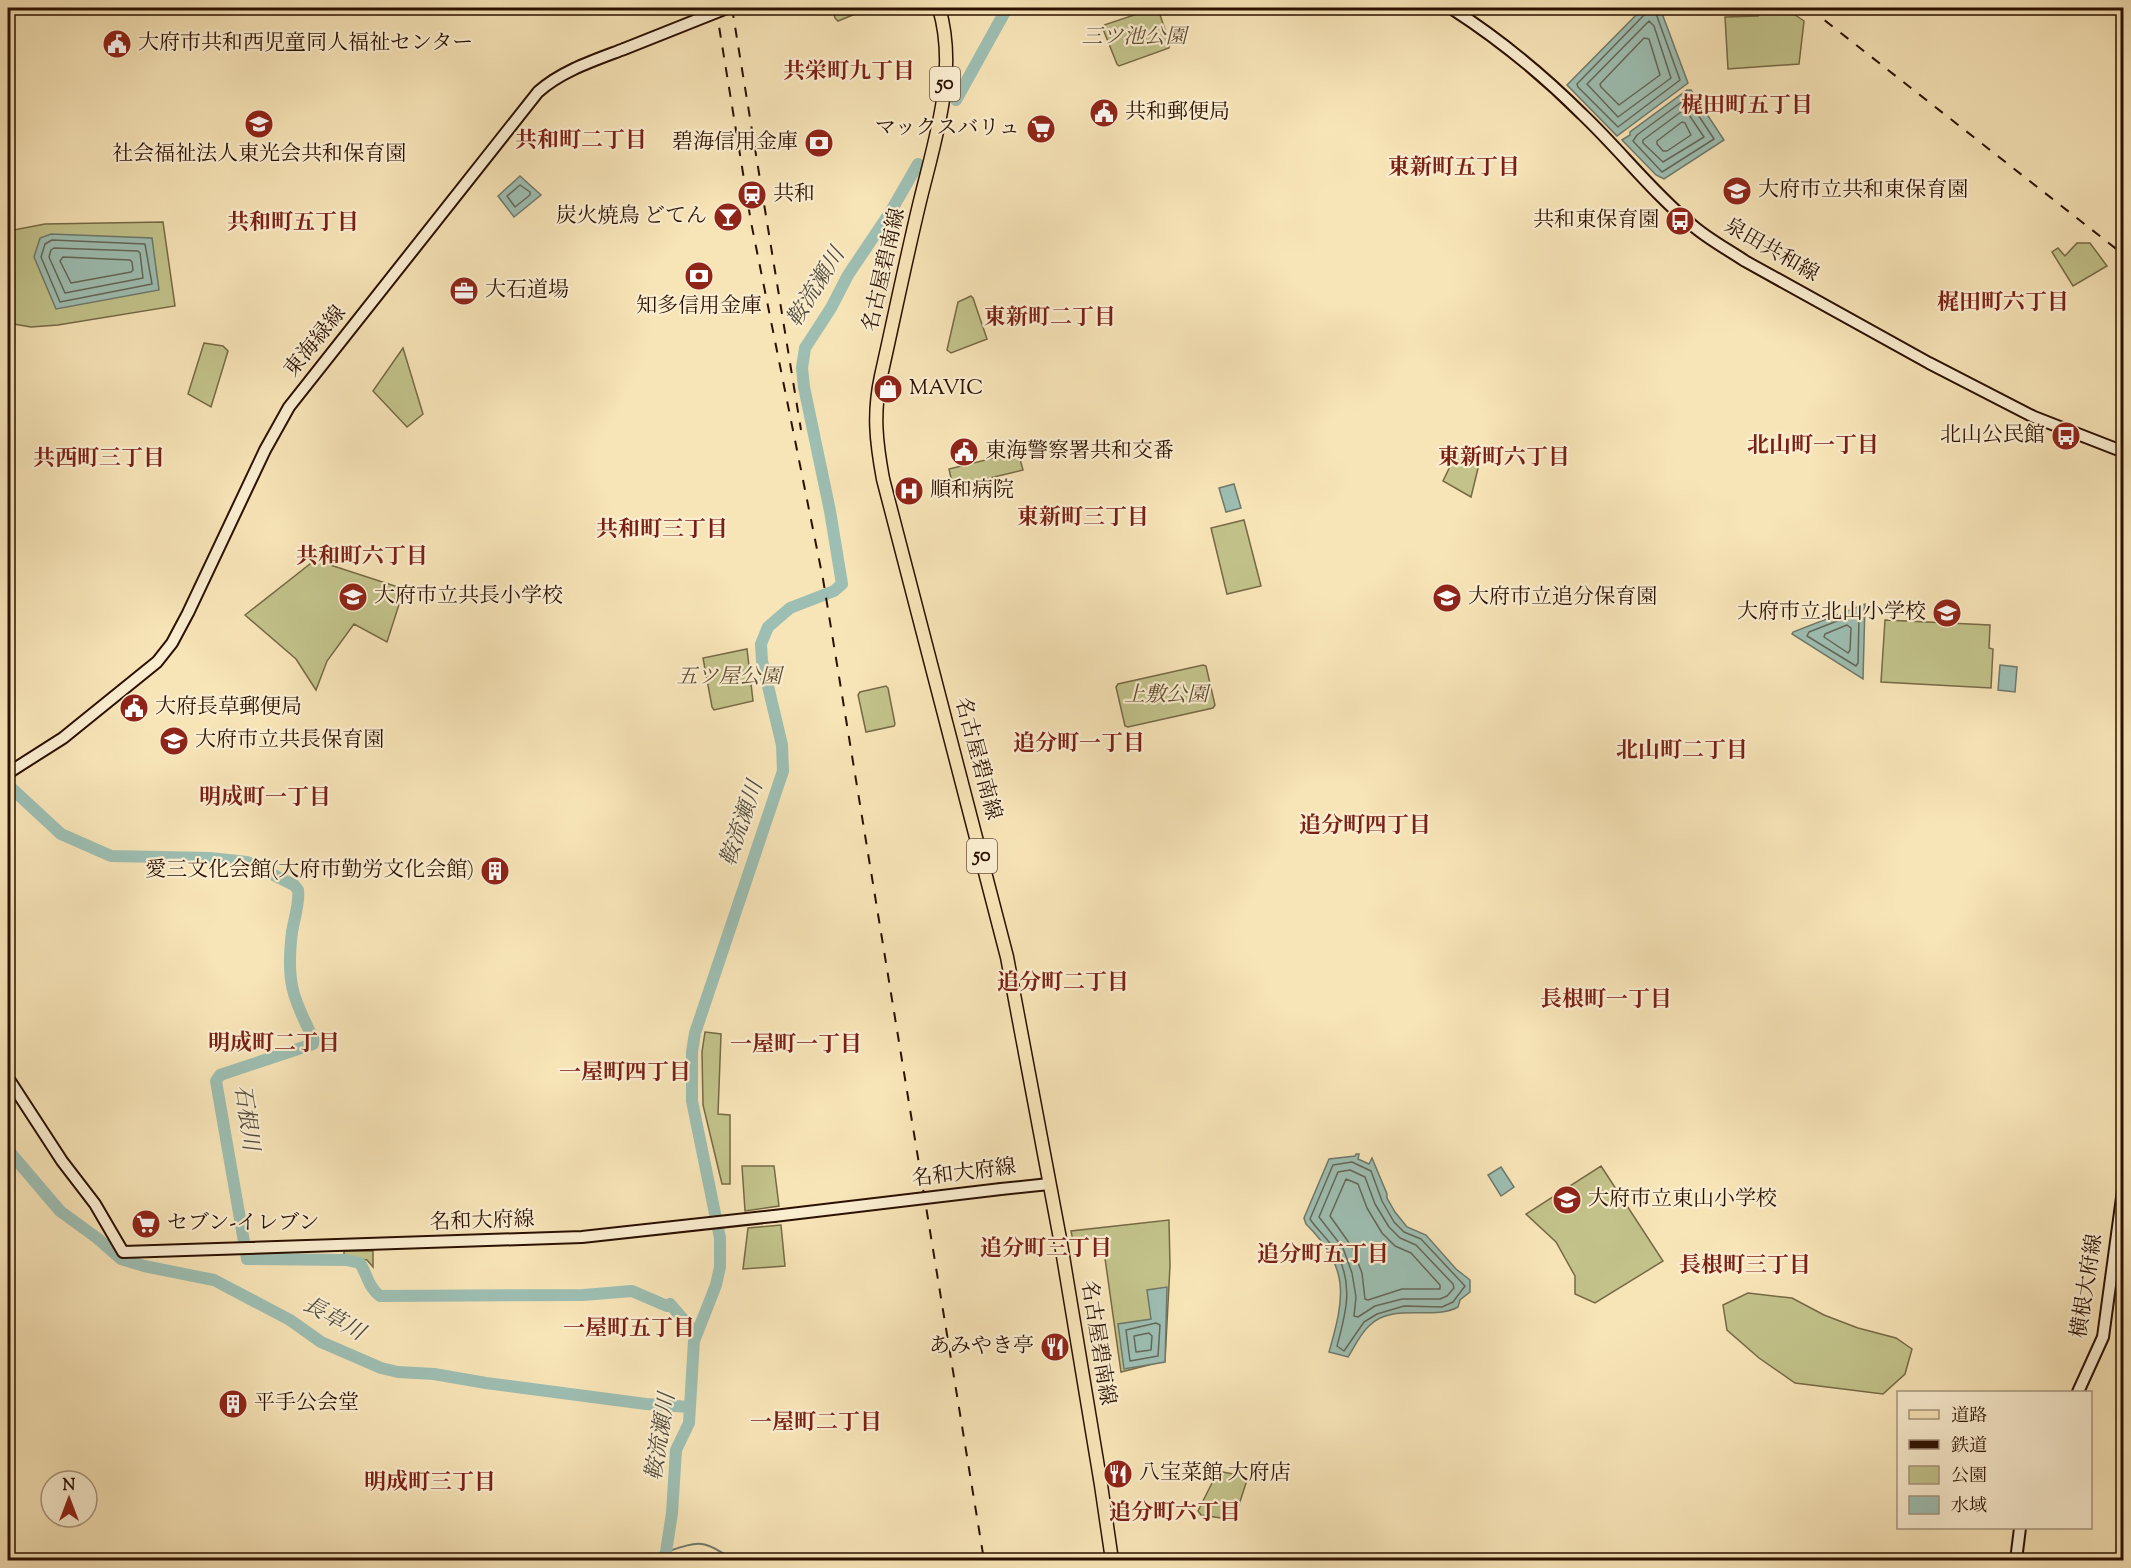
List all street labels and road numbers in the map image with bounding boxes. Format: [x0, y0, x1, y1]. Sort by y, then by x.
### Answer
road number: 50 [930, 67, 960, 101]
street label: 名古屋碧南線 [856, 205, 914, 335]
street label: 泉田共和線 [1718, 212, 1824, 290]
street label: 東海緑線 [278, 300, 354, 384]
street label: 名古屋碧南線 [946, 694, 1008, 824]
road number: 50 [967, 839, 997, 873]
street label: 名和大府線 [910, 1153, 1018, 1195]
street label: 名和大府線 [429, 1205, 535, 1239]
street label: 横根大府線 [2065, 1232, 2111, 1340]
street label: 名古屋碧南線 [1072, 1278, 1122, 1408]

